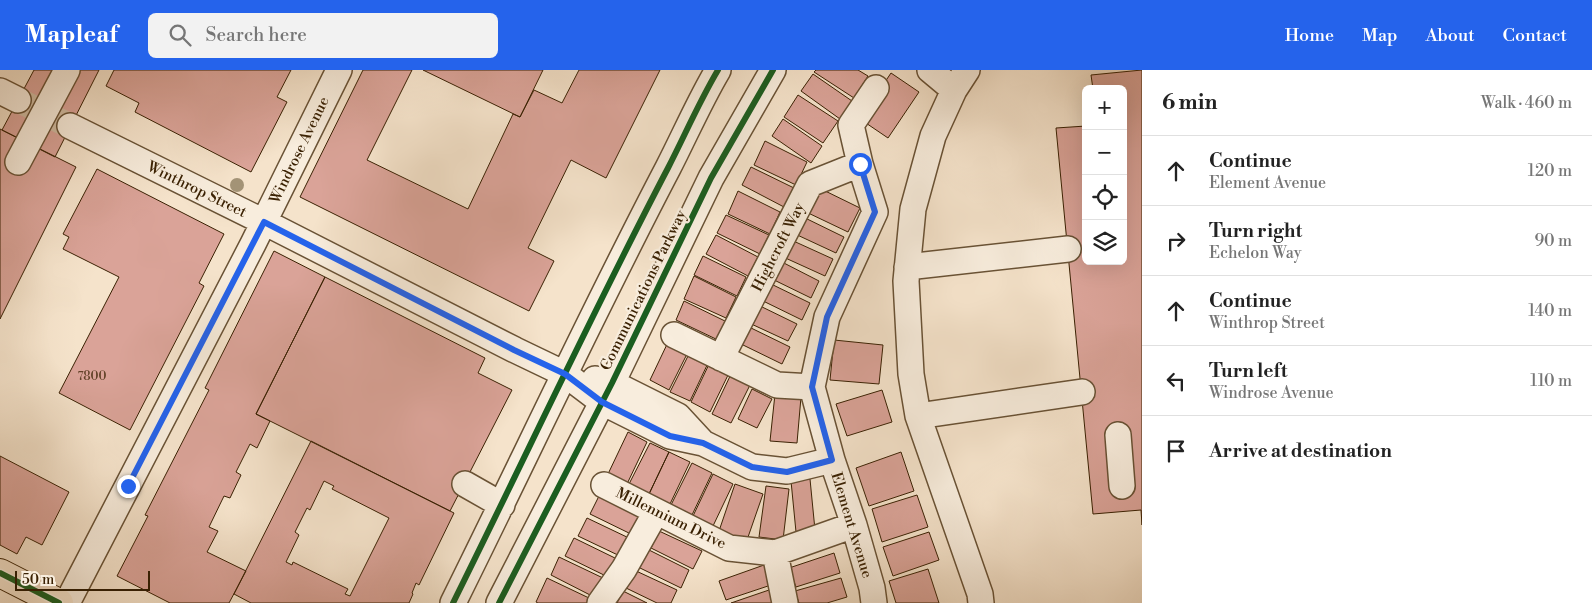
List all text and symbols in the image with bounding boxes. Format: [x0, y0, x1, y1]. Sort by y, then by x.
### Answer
search box [148, 13, 498, 58]
text: Mapleaf [25, 20, 118, 50]
icon: search [166, 21, 194, 49]
text: Search here [206, 23, 307, 47]
text: Home [1285, 24, 1334, 47]
text: Map [1362, 24, 1398, 47]
text: About [1426, 24, 1475, 47]
text: Contact [1503, 24, 1567, 47]
map controls [1082, 85, 1127, 265]
button: + [1082, 85, 1127, 130]
text: 6 min [1162, 90, 1217, 116]
text: Walk · 460 m [1481, 93, 1572, 113]
street label: Windrose Avenue [265, 94, 334, 208]
button: − [1082, 130, 1127, 175]
text: Continue [1209, 149, 1292, 173]
route start [849, 153, 872, 176]
street label: Winthrop Street [143, 157, 250, 222]
icon: ahead [1162, 157, 1190, 185]
text: 120 m [1528, 161, 1572, 181]
text: Element Avenue [1209, 173, 1326, 193]
button: locate [1082, 175, 1127, 220]
street label: Highcroft Way [748, 199, 809, 295]
street label: Communications Parkway [596, 206, 691, 374]
text: Turn right [1209, 219, 1302, 243]
button: layers [1082, 220, 1127, 265]
icon: right [1162, 227, 1190, 255]
text: 90 m [1534, 231, 1572, 251]
text: Echelon Way [1209, 243, 1301, 263]
text: Continue [1209, 289, 1292, 313]
icon: ahead [1162, 297, 1190, 325]
text: 140 m [1528, 301, 1572, 321]
text: Winthrop Street [1209, 313, 1325, 333]
text: Turn left [1209, 359, 1288, 383]
icon: left [1162, 367, 1190, 395]
house number: 7800 [77, 369, 107, 384]
text: 110 m [1530, 371, 1572, 391]
text: Windrose Avenue [1209, 383, 1334, 403]
icon: arrive [1162, 437, 1190, 465]
text: Arrive at destination [1209, 439, 1392, 463]
street label: Element Avenue [826, 470, 877, 580]
route end [117, 475, 140, 498]
street label: Millennium Drive [612, 484, 729, 553]
scale bar [15, 568, 150, 591]
text: 50 m [22, 571, 54, 589]

